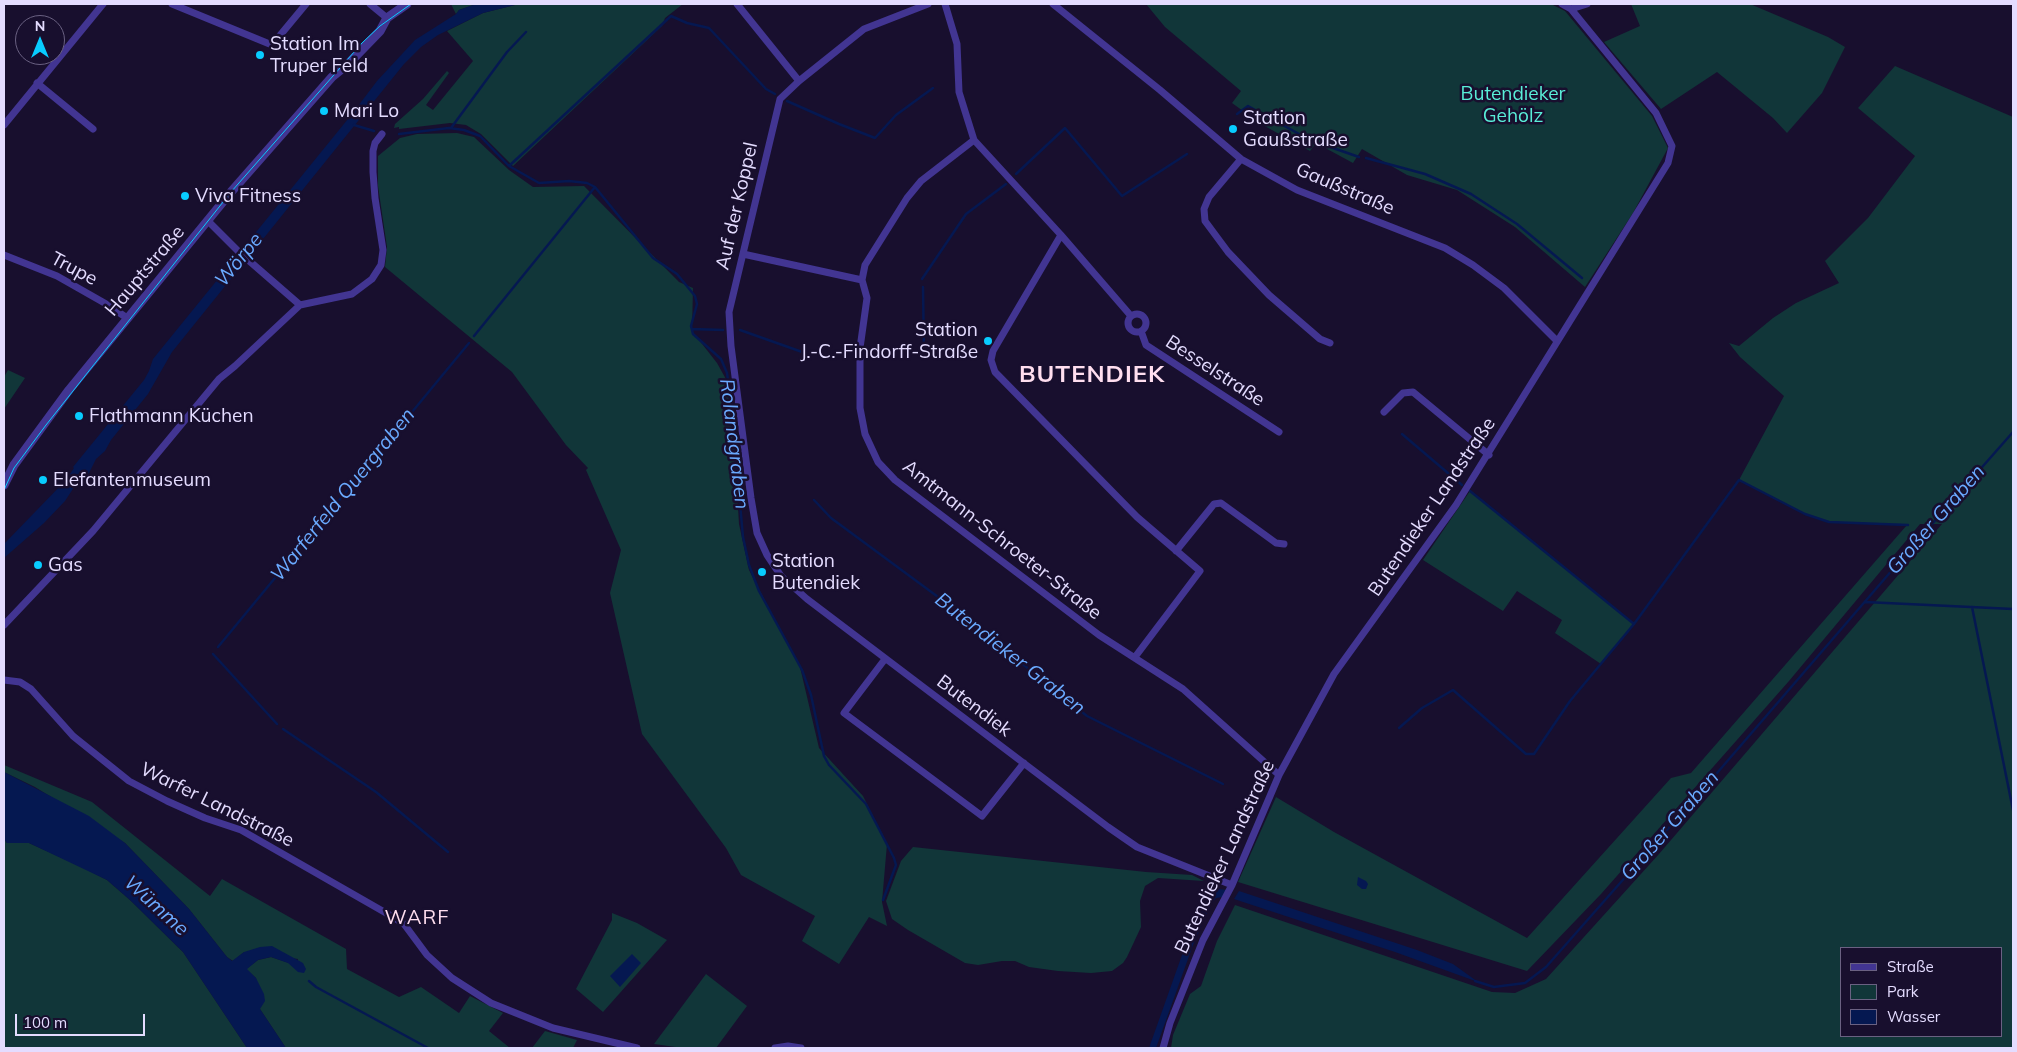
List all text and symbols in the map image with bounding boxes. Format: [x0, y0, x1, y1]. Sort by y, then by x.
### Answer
north arrow [15, 15, 65, 65]
text: N [35, 17, 45, 35]
place label: Station Im Truper Feld [270, 33, 368, 77]
marker: Station Im Truper Feld [254, 49, 266, 61]
park label: Butendieker Gehölz [1461, 83, 1565, 127]
place label: Mari Lo [334, 100, 399, 122]
marker: Mari Lo [318, 105, 330, 117]
place label: Station Gaußstraße [1243, 107, 1348, 151]
marker: Station Gaußstraße [1227, 123, 1239, 135]
street label: Auf der Koppel [711, 140, 763, 272]
street label: Gaußstraße [1292, 158, 1398, 220]
place label: Viva Fitness [195, 185, 301, 207]
marker: Viva Fitness [179, 190, 191, 202]
street label: Hauptstraße [100, 221, 190, 321]
water label: Wörpe [210, 228, 268, 292]
street label: Trupe [47, 247, 101, 291]
place label: Station J.-C.-Findorff-Straße [800, 319, 978, 363]
street label: Besselstraße [1161, 331, 1269, 411]
marker: Station J.-C.-Findorff-Straße [982, 335, 994, 347]
district label: BUTENDIEK [1018, 361, 1166, 389]
water label: Rolandgraben [714, 377, 754, 511]
water label: Warferfeld Quergraben [266, 403, 420, 587]
place label: Flathmann Küchen [89, 405, 254, 427]
marker: Flathmann Küchen [73, 410, 85, 422]
street label: Butendieker Landstraße [1364, 413, 1500, 601]
street label: Amtmann-Schroeter-Straße [898, 455, 1106, 625]
water label: Großer Graben [1882, 460, 1990, 580]
place label: Elefantenmuseum [53, 469, 211, 491]
marker: Elefantenmuseum [37, 474, 49, 486]
place label: Station Butendiek [772, 550, 860, 594]
place label: Gas [48, 554, 83, 576]
marker: Gas [32, 559, 44, 571]
marker: Station Butendiek [756, 566, 768, 578]
water label: Butendieker Graben [930, 588, 1090, 720]
street label: Butendiek [932, 670, 1016, 742]
street label: Butendieker Landstraße [1170, 757, 1280, 957]
street label: Warfer Landstraße [136, 758, 298, 852]
water label: Großer Graben [1616, 766, 1724, 886]
water label: Wümme [119, 871, 193, 941]
district label: WARF [384, 906, 450, 930]
legend [1840, 947, 2002, 1037]
text: Straße [1887, 957, 1934, 976]
text: Park [1887, 982, 1919, 1001]
scale bar [18, 1004, 148, 1036]
text: Wasser [1887, 1007, 1940, 1026]
text: 100 m [23, 1013, 67, 1032]

